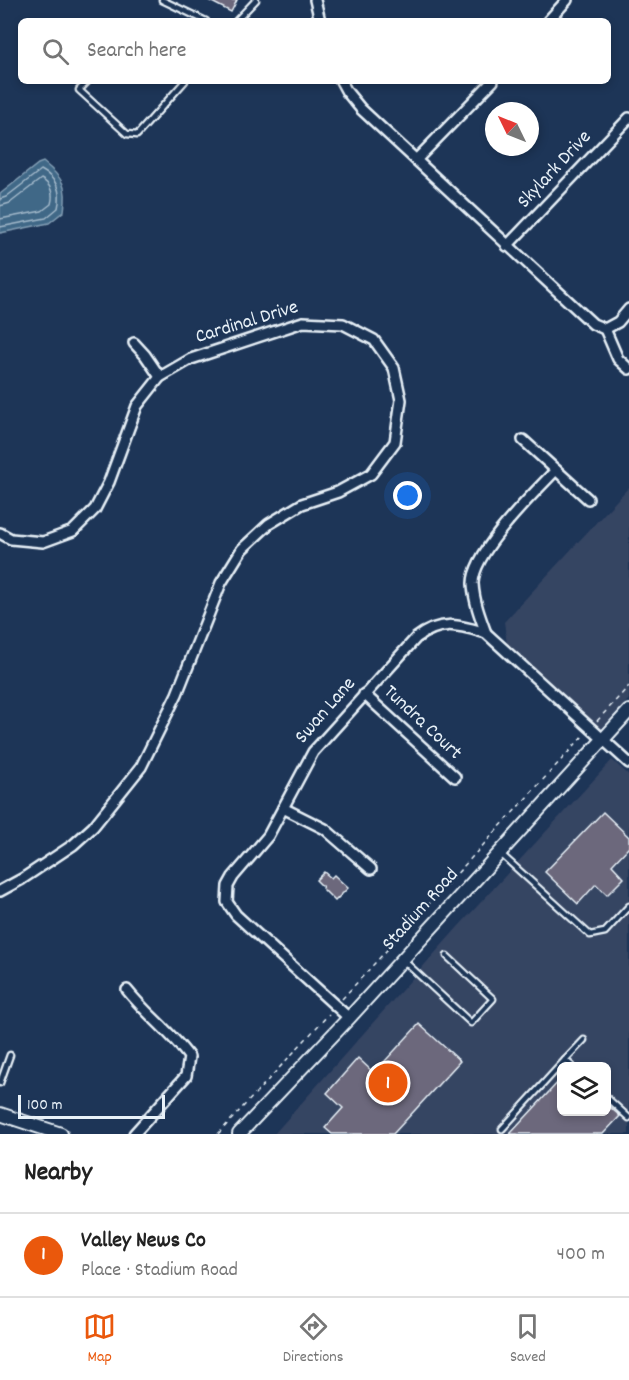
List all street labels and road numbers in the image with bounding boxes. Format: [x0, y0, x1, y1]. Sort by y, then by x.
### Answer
street label: Skylark Drive [511, 124, 599, 215]
street label: Cardinal Drive [192, 294, 302, 352]
street label: Swan Lane [289, 671, 363, 751]
street label: Tundra Court [376, 679, 468, 767]
street label: Stadium Road [376, 862, 466, 958]

